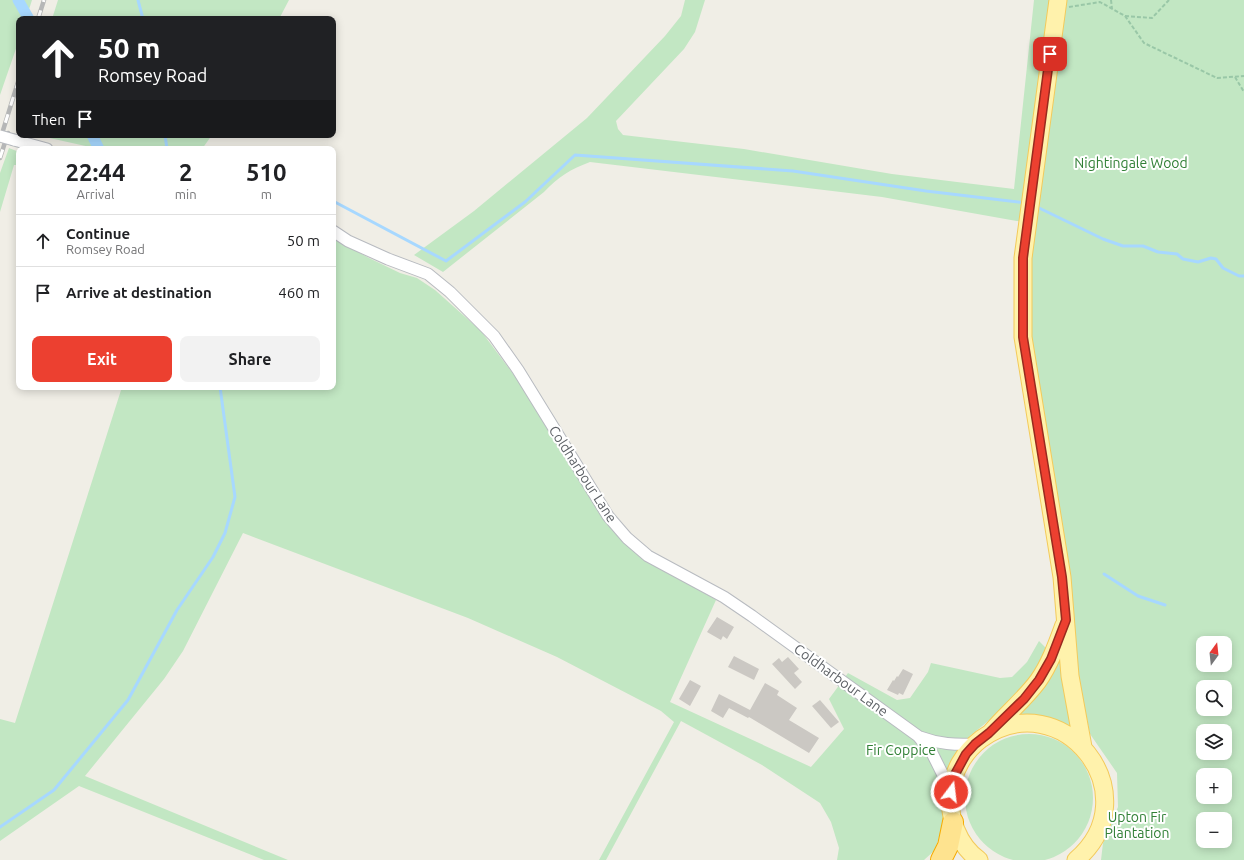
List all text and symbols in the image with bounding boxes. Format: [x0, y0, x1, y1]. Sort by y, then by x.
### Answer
icon: ahead [32, 32, 84, 84]
text: 50 m [98, 32, 160, 63]
pin [1033, 37, 1067, 71]
icon: arrive [1039, 43, 1061, 65]
text: Romsey Road [98, 65, 207, 85]
icon: arrive [74, 108, 96, 130]
text: Then [32, 111, 66, 128]
park label: Nightingale Wood [1074, 155, 1188, 171]
text: 22:44 [65, 159, 125, 186]
text: 2 [179, 159, 192, 186]
text: 510 [246, 159, 287, 186]
text: Arrival [76, 187, 114, 201]
text: min [175, 187, 197, 201]
text: m [261, 187, 272, 201]
text: Continue [66, 225, 130, 242]
icon: ahead [32, 230, 54, 252]
text: 50 m [287, 232, 320, 249]
text: Romsey Road [66, 242, 145, 256]
icon: arrive [32, 282, 54, 304]
text: Arrive at destination [66, 284, 212, 301]
text: 460 m [278, 284, 320, 301]
button: Exit [32, 336, 172, 382]
button: Share [180, 336, 320, 382]
street label: Coldharbour Lane [546, 423, 620, 525]
north arrow [1196, 636, 1232, 672]
map controls [1196, 636, 1232, 848]
street label: Coldharbour Lane [791, 641, 891, 719]
button: search [1196, 680, 1232, 716]
button: layers [1196, 724, 1232, 760]
park label: Fir Coppice [866, 742, 936, 758]
button: + [1196, 768, 1232, 804]
position arrow [930, 771, 972, 813]
park label: Upton Fir Plantation [1104, 809, 1170, 841]
button: − [1196, 812, 1232, 848]

